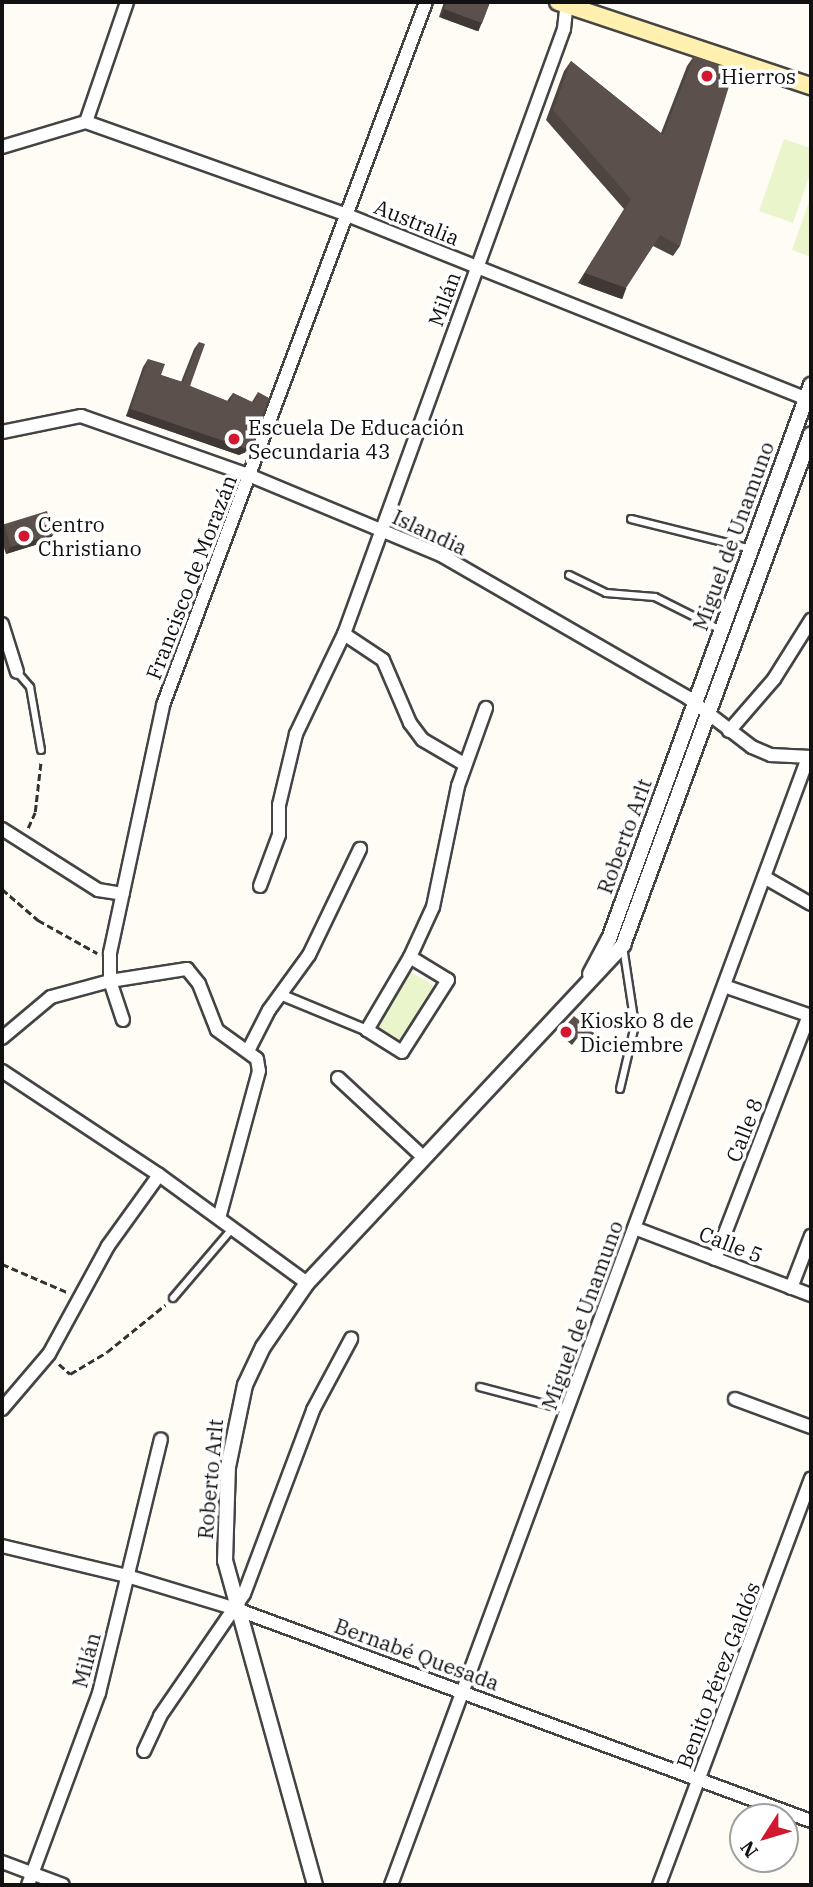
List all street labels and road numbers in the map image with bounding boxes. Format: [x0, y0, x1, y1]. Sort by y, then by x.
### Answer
street label: Australia [371, 194, 463, 250]
street label: Milán [423, 268, 465, 330]
street label: Miguel de Unamuno [687, 438, 779, 634]
street label: Francisco de Morazán [140, 471, 242, 683]
street label: Islandia [389, 504, 471, 560]
street label: Roberto Arlt [592, 775, 656, 897]
street label: Calle 8 [720, 1095, 768, 1165]
street label: Miguel de Unamuno [536, 1217, 628, 1413]
street label: Calle 5 [696, 1220, 766, 1268]
street label: Roberto Arlt [192, 1418, 228, 1540]
street label: Benito Pérez Galdós [671, 1578, 765, 1772]
street label: Bernabé Quesada [331, 1613, 503, 1695]
street label: Milán [67, 1630, 105, 1690]

